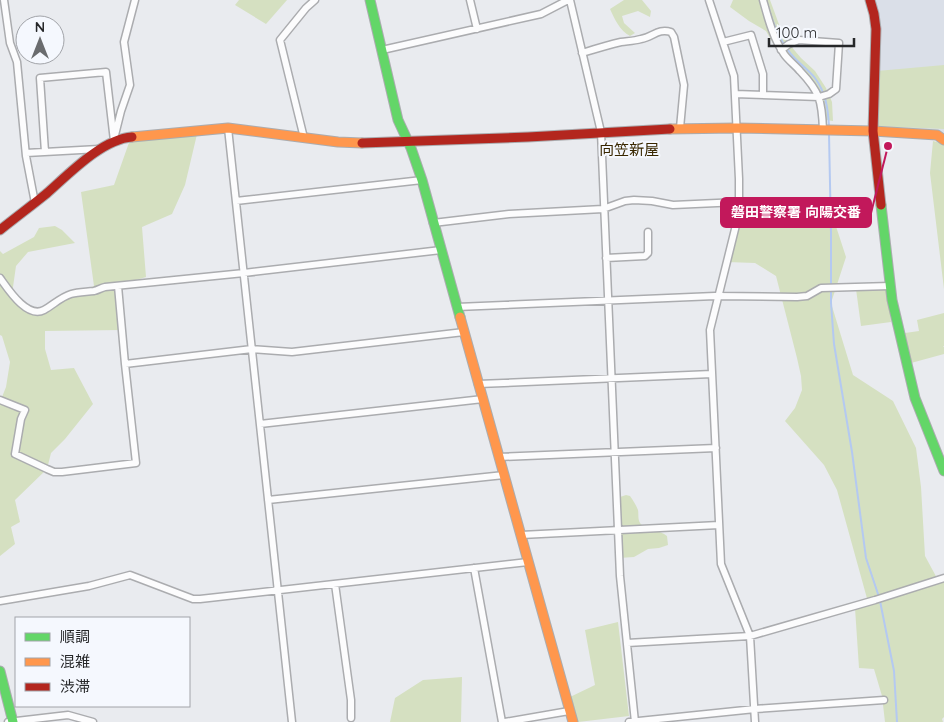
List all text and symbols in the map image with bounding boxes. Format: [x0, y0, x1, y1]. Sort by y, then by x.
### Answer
north arrow [15, 15, 65, 65]
scale bar [769, 15, 854, 47]
text: N [35, 18, 45, 36]
text: 100 m [776, 23, 817, 42]
district label: 向笠新屋 [599, 140, 659, 159]
callout: 磐田警察署 向陽交番 [721, 198, 871, 227]
text: 磐田警察署 向陽交番 [731, 203, 861, 221]
legend [15, 617, 190, 707]
text: 順調 [60, 627, 90, 646]
text: 混雑 [60, 652, 90, 671]
text: 渋滞 [60, 677, 90, 696]

